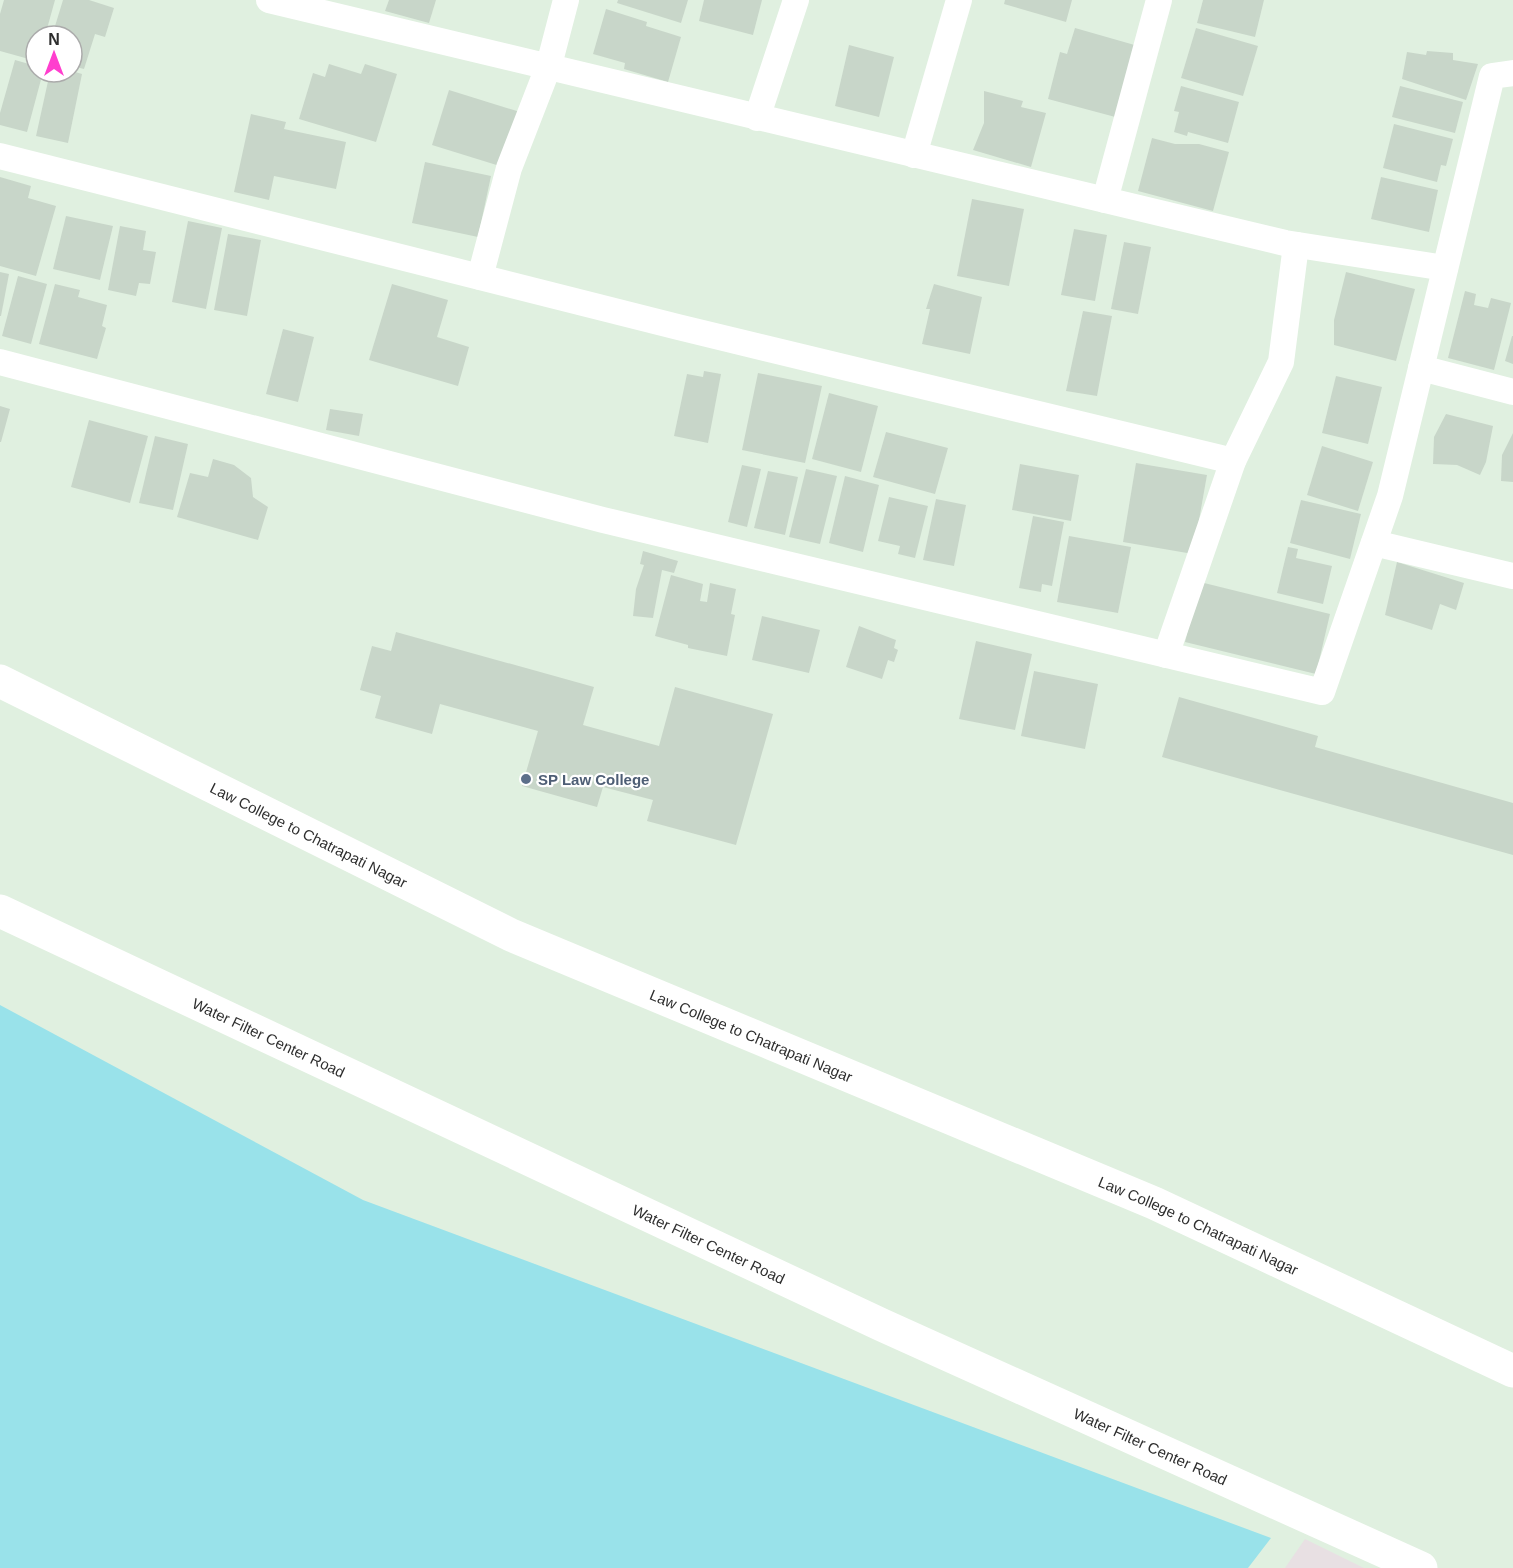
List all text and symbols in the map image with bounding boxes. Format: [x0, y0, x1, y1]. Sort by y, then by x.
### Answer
north arrow [24, 24, 84, 84]
text: N [48, 31, 60, 48]
place label: SP Law College [538, 771, 649, 788]
marker: SP Law College [519, 772, 533, 786]
street label: Law College to Chatrapati Nagar [208, 778, 410, 891]
street label: Law College to Chatrapati Nagar [648, 985, 855, 1085]
street label: Water Filter Center Road [190, 994, 348, 1080]
street label: Law College to Chatrapati Nagar [1096, 1172, 1301, 1278]
street label: Water Filter Center Road [630, 1201, 788, 1287]
street label: Water Filter Center Road [1071, 1404, 1230, 1488]

